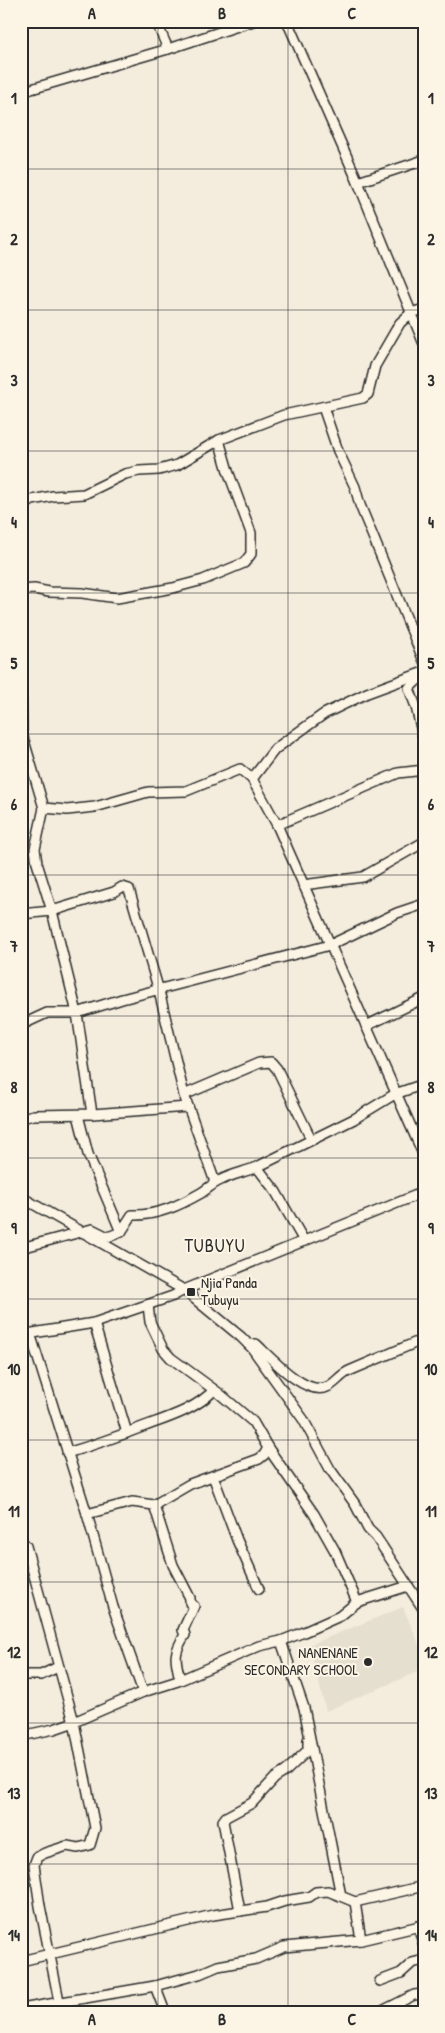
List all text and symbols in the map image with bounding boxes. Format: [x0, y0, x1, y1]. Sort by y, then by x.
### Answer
text: A [88, 2, 96, 24]
text: B [218, 2, 226, 24]
text: C [348, 2, 357, 24]
text: 1 [11, 87, 17, 109]
text: 1 [428, 87, 434, 109]
text: 2 [10, 228, 18, 250]
text: 2 [427, 228, 435, 250]
text: 3 [10, 369, 18, 391]
text: 3 [427, 369, 435, 391]
text: 4 [11, 511, 17, 533]
text: 4 [428, 511, 434, 533]
text: 5 [11, 652, 18, 674]
text: 5 [428, 652, 435, 674]
text: 6 [11, 793, 18, 815]
text: 6 [428, 793, 435, 815]
text: 7 [9, 935, 18, 957]
text: 7 [426, 935, 435, 957]
text: 8 [11, 1076, 18, 1098]
text: 8 [428, 1076, 435, 1098]
text: 9 [11, 1217, 17, 1239]
text: 9 [428, 1217, 434, 1239]
district label: TUBUYU [184, 1233, 246, 1258]
place label: Njia Panda Tubuyu [201, 1272, 257, 1310]
marker: Njia Panda Tubuyu [185, 1286, 197, 1298]
text: 10 [8, 1358, 20, 1380]
text: 10 [425, 1358, 437, 1380]
text: 11 [8, 1500, 20, 1522]
text: 11 [425, 1500, 437, 1522]
text: 12 [7, 1641, 21, 1663]
text: 12 [424, 1641, 438, 1663]
place label: NANENANE SECONDARY SCHOOL [244, 1642, 358, 1680]
marker: NANENANE SECONDARY SCHOOL [362, 1656, 374, 1668]
text: 13 [8, 1782, 20, 1804]
text: 13 [425, 1782, 437, 1804]
text: 14 [8, 1924, 20, 1946]
text: 14 [425, 1924, 437, 1946]
text: A [88, 2008, 96, 2030]
text: B [218, 2008, 226, 2030]
text: C [348, 2008, 357, 2030]

